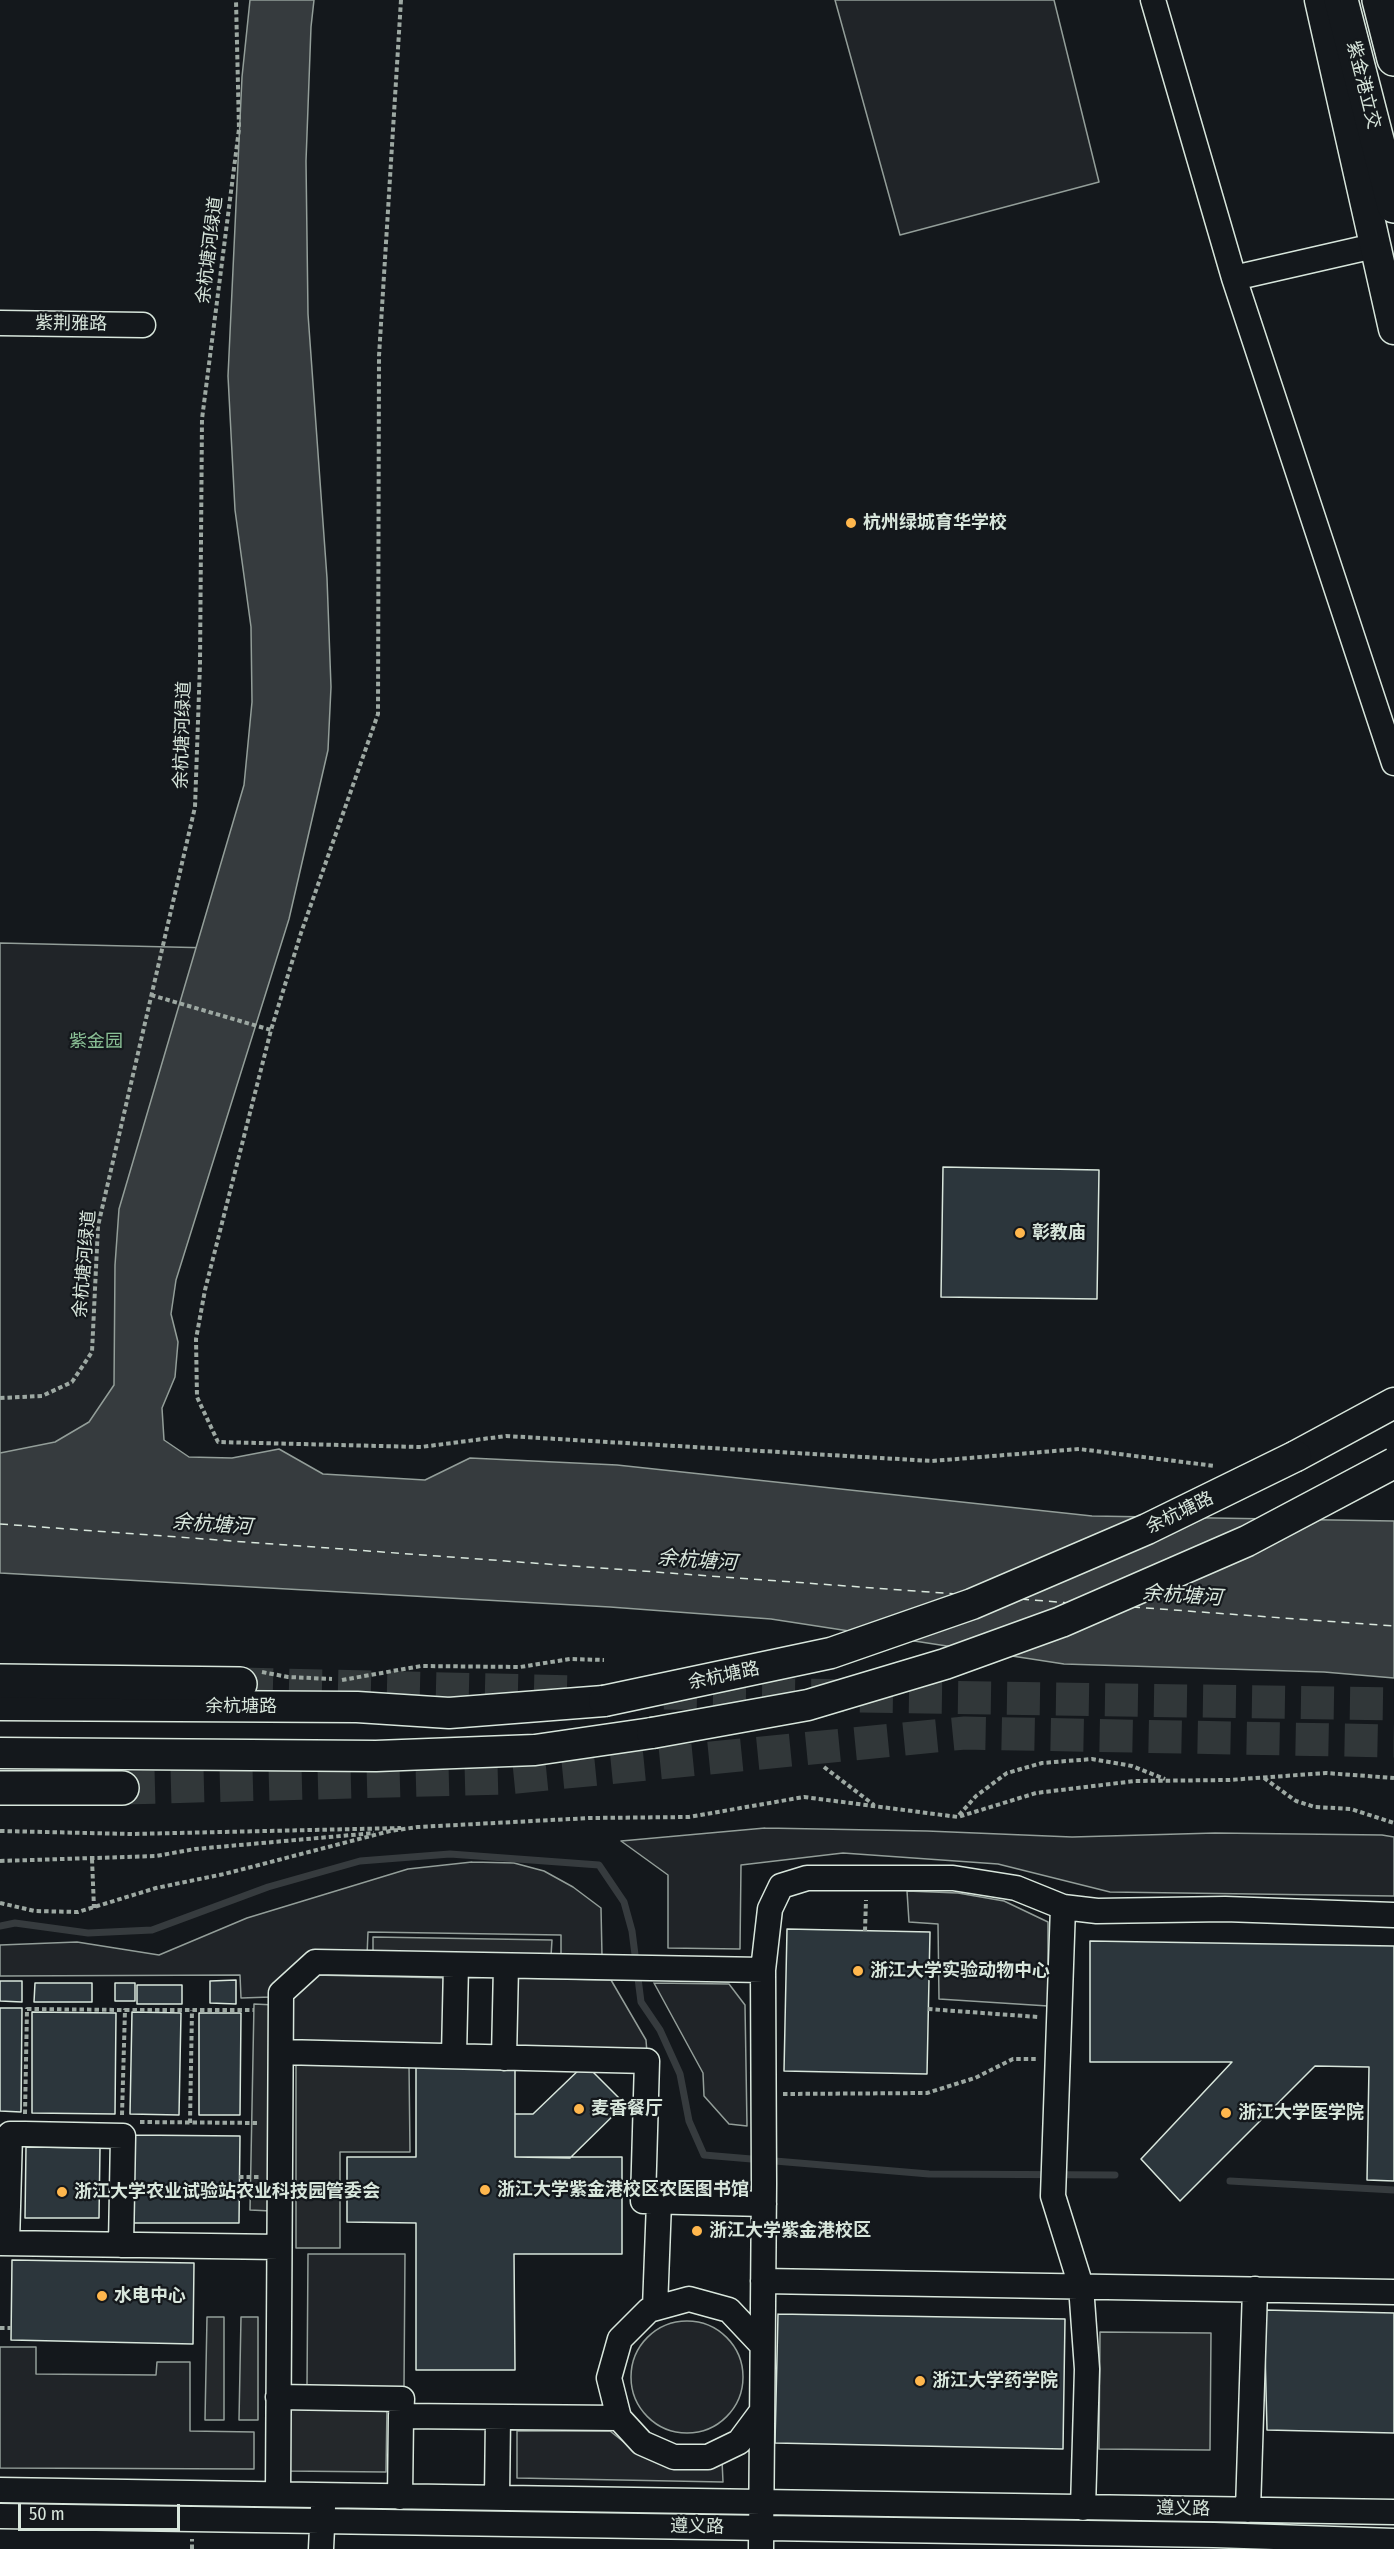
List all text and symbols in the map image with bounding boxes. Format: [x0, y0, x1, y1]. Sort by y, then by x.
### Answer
street label: 紫金港立交 [1342, 39, 1384, 131]
street label: 余杭塘河绿道 [193, 195, 227, 305]
street label: 紫荆雅路 [35, 313, 107, 335]
place label: 杭州绿城育华学校 [863, 512, 1007, 534]
marker: 杭州绿城育华学校 [844, 516, 858, 530]
street label: 余杭塘河绿道 [170, 681, 196, 789]
park label: 紫金园 [69, 1031, 123, 1053]
street label: 余杭塘河绿道 [70, 1209, 100, 1319]
place label: 彰教庙 [1032, 1222, 1086, 1244]
marker: 彰教庙 [1013, 1226, 1027, 1240]
street label: 余杭塘路 [1143, 1488, 1217, 1538]
water label: 余杭塘河 [171, 1510, 253, 1540]
water label: 余杭塘河 [656, 1546, 738, 1576]
water label: 余杭塘河 [1141, 1581, 1223, 1611]
street label: 余杭塘路 [687, 1658, 761, 1694]
street label: 余杭塘路 [205, 1696, 277, 1718]
place label: 浙江大学实验动物中心 [870, 1960, 1050, 1982]
marker: 浙江大学实验动物中心 [851, 1964, 865, 1978]
place label: 麦香餐厅 [591, 2098, 663, 2120]
marker: 麦香餐厅 [572, 2102, 586, 2116]
place label: 浙江大学医学院 [1238, 2102, 1364, 2124]
marker: 浙江大学医学院 [1219, 2106, 1233, 2120]
place label: 浙江大学紫金港校区农医图书馆 [497, 2179, 749, 2201]
place label: 浙江大学农业试验站农业科技园管委会 [74, 2181, 380, 2203]
marker: 浙江大学紫金港校区农医图书馆 [478, 2183, 492, 2197]
marker: 浙江大学农业试验站农业科技园管委会 [55, 2185, 69, 2199]
place label: 浙江大学紫金港校区 [709, 2220, 871, 2242]
marker: 浙江大学紫金港校区 [690, 2224, 704, 2238]
place label: 水电中心 [114, 2285, 186, 2307]
marker: 水电中心 [95, 2289, 109, 2303]
place label: 浙江大学药学院 [932, 2370, 1058, 2392]
marker: 浙江大学药学院 [913, 2374, 927, 2388]
scale bar [21, 2492, 183, 2530]
street label: 遵义路 [1156, 2498, 1210, 2520]
text: 50 m [29, 2503, 65, 2525]
street label: 遵义路 [670, 2516, 724, 2538]

